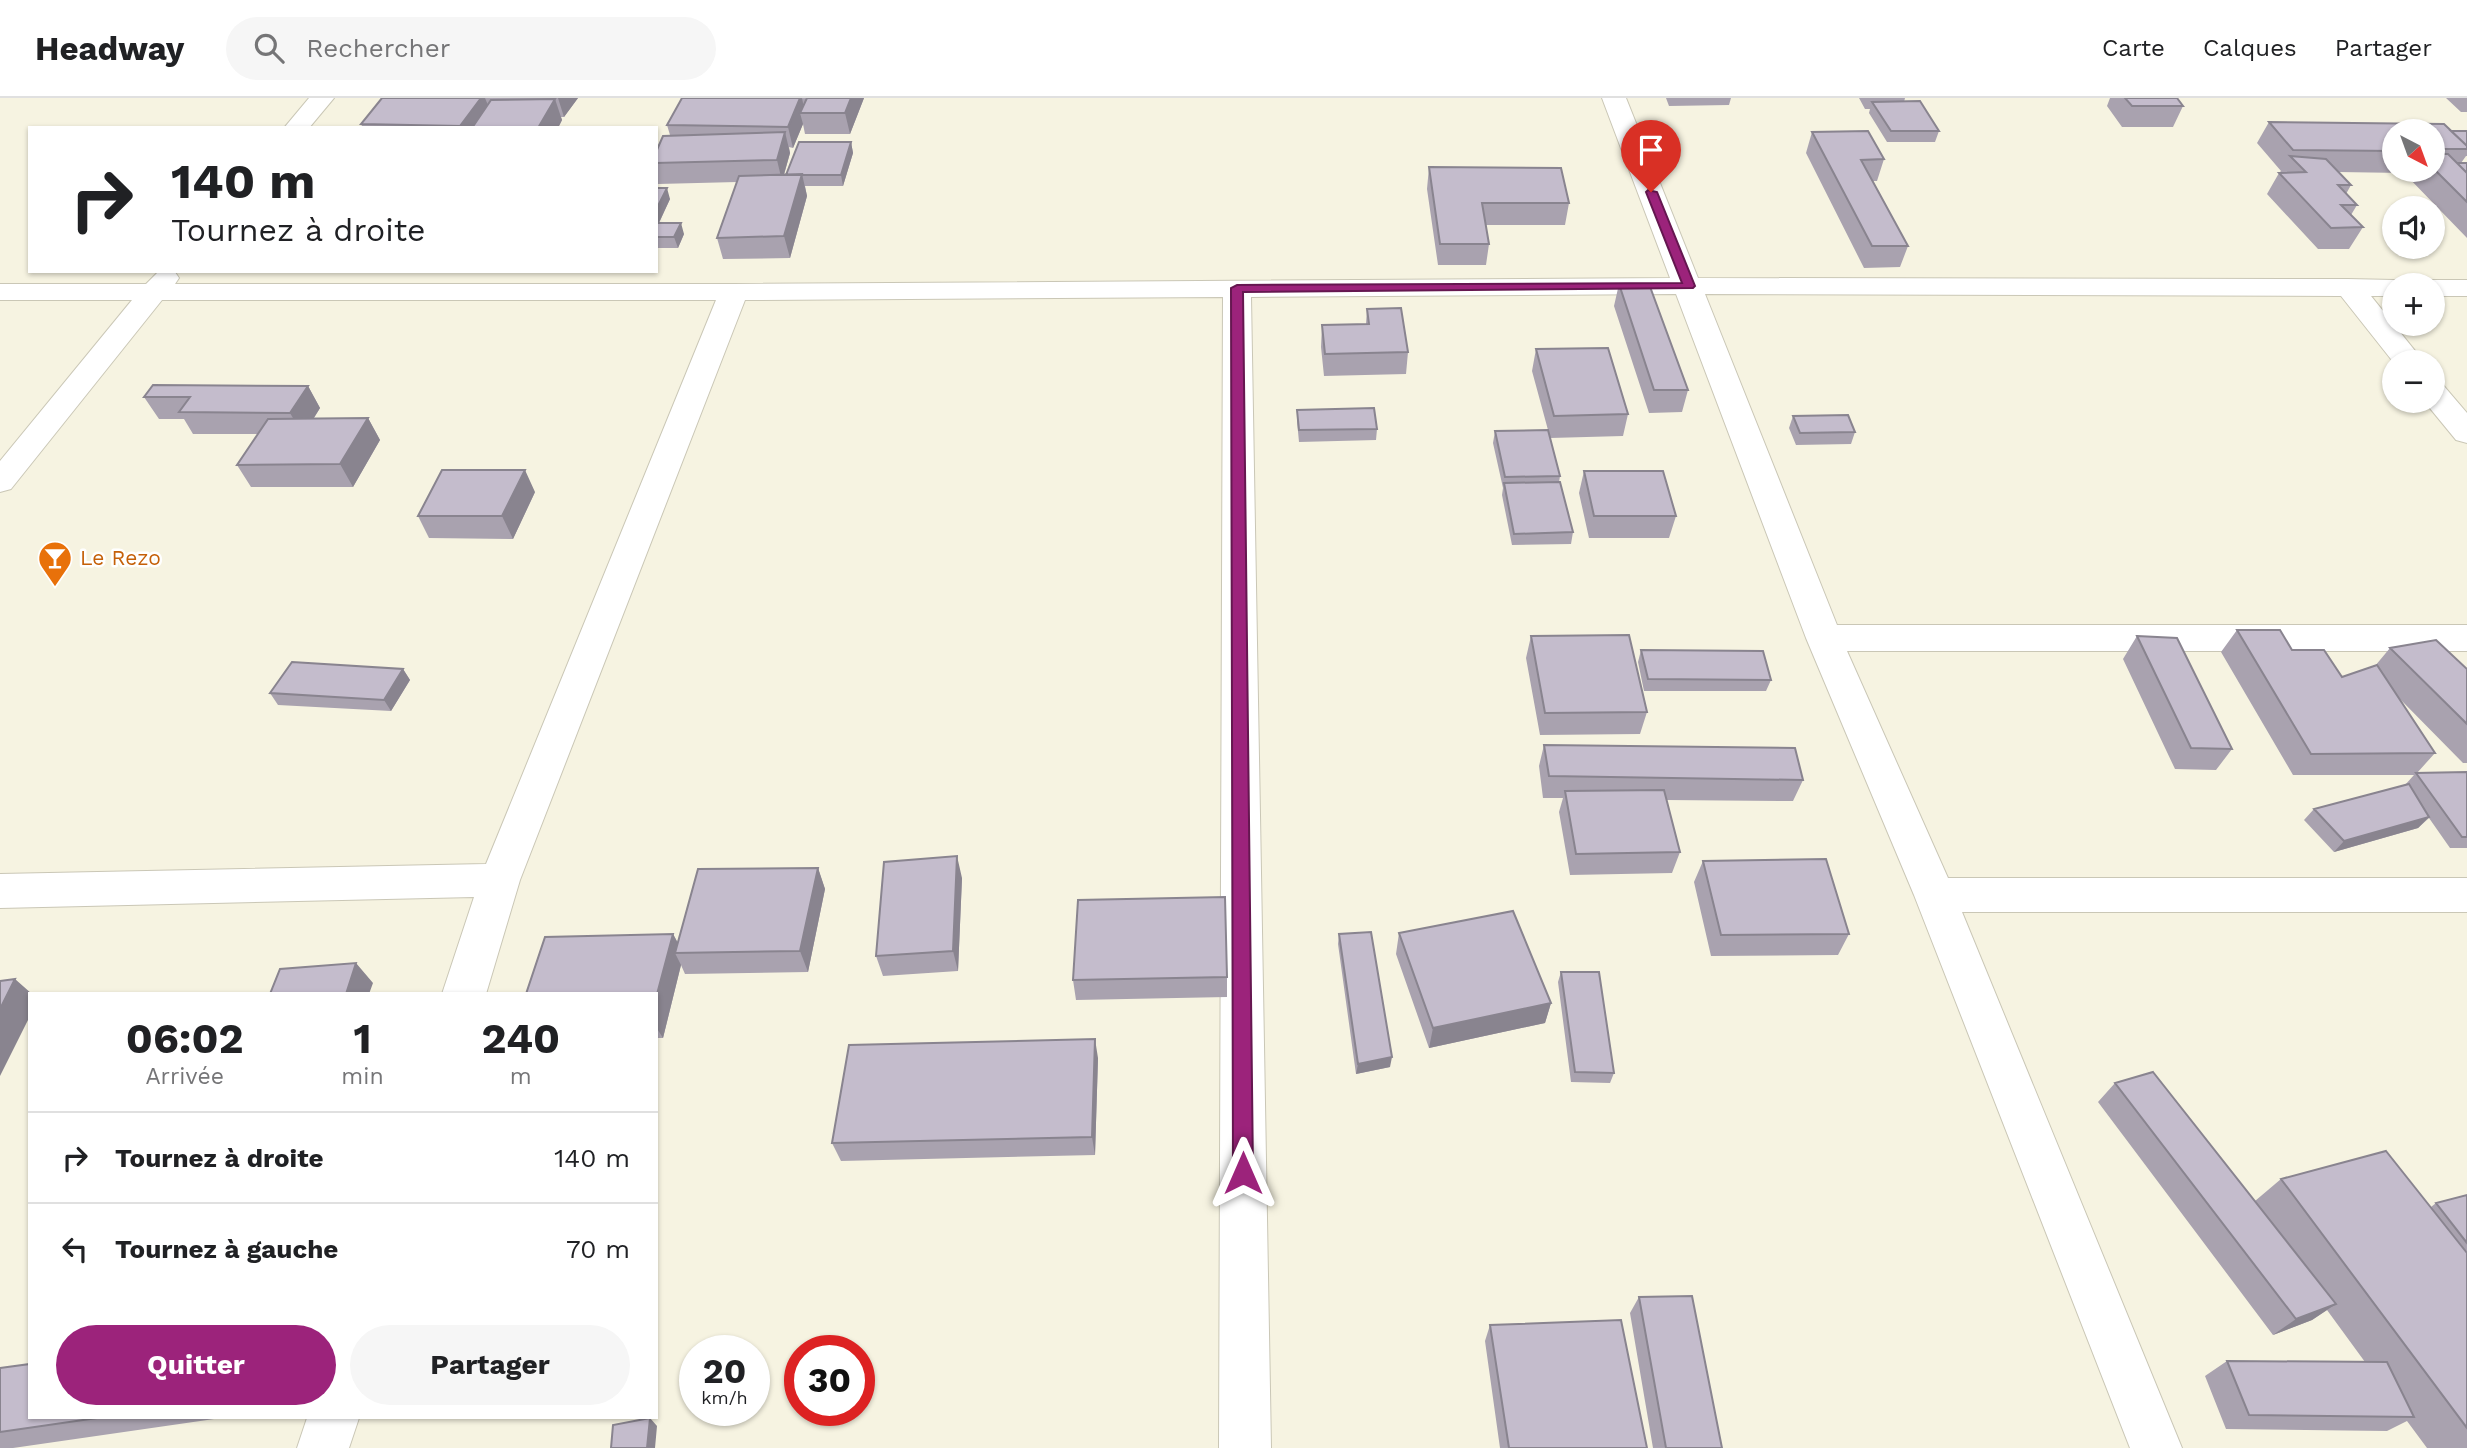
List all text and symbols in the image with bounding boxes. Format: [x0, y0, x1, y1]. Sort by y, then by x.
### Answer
search box [226, 17, 716, 80]
text: Headway [35, 29, 184, 68]
icon: search [250, 29, 288, 67]
text: Rechercher [306, 33, 450, 63]
text: Carte [2102, 34, 2165, 62]
text: Calques [2203, 34, 2297, 62]
text: Partager [2335, 34, 2432, 62]
north arrow [2382, 119, 2445, 182]
map controls [2382, 119, 2445, 413]
pin [1621, 120, 1681, 192]
icon: arrive [1632, 131, 1670, 169]
text: 140 m [171, 152, 315, 210]
icon: right [56, 154, 147, 245]
button: sound [2382, 196, 2445, 259]
text: Tournez à droite [171, 211, 426, 249]
button: + [2382, 273, 2445, 336]
button: − [2382, 350, 2445, 413]
bar icon: Le Rezo [36, 539, 74, 588]
place label: Le Rezo [80, 545, 161, 570]
text: 06:02 [126, 1014, 244, 1063]
text: 1 [353, 1014, 372, 1063]
text: 240 [481, 1014, 560, 1063]
text: Arrivée [145, 1063, 224, 1090]
text: min [341, 1063, 384, 1090]
text: m [510, 1063, 532, 1090]
position arrow [1206, 1136, 1280, 1210]
icon: right [56, 1139, 94, 1177]
text: Tournez à droite [115, 1143, 324, 1173]
text: 140 m [554, 1143, 630, 1173]
icon: left [56, 1230, 94, 1268]
text: Tournez à gauche [115, 1234, 338, 1264]
text: 70 m [566, 1234, 630, 1264]
button: Quitter [56, 1325, 336, 1405]
button: Partager [350, 1325, 630, 1405]
speed limit sign: 30 [784, 1335, 875, 1426]
text: 20 [703, 1350, 746, 1392]
text: km/h [701, 1387, 748, 1408]

